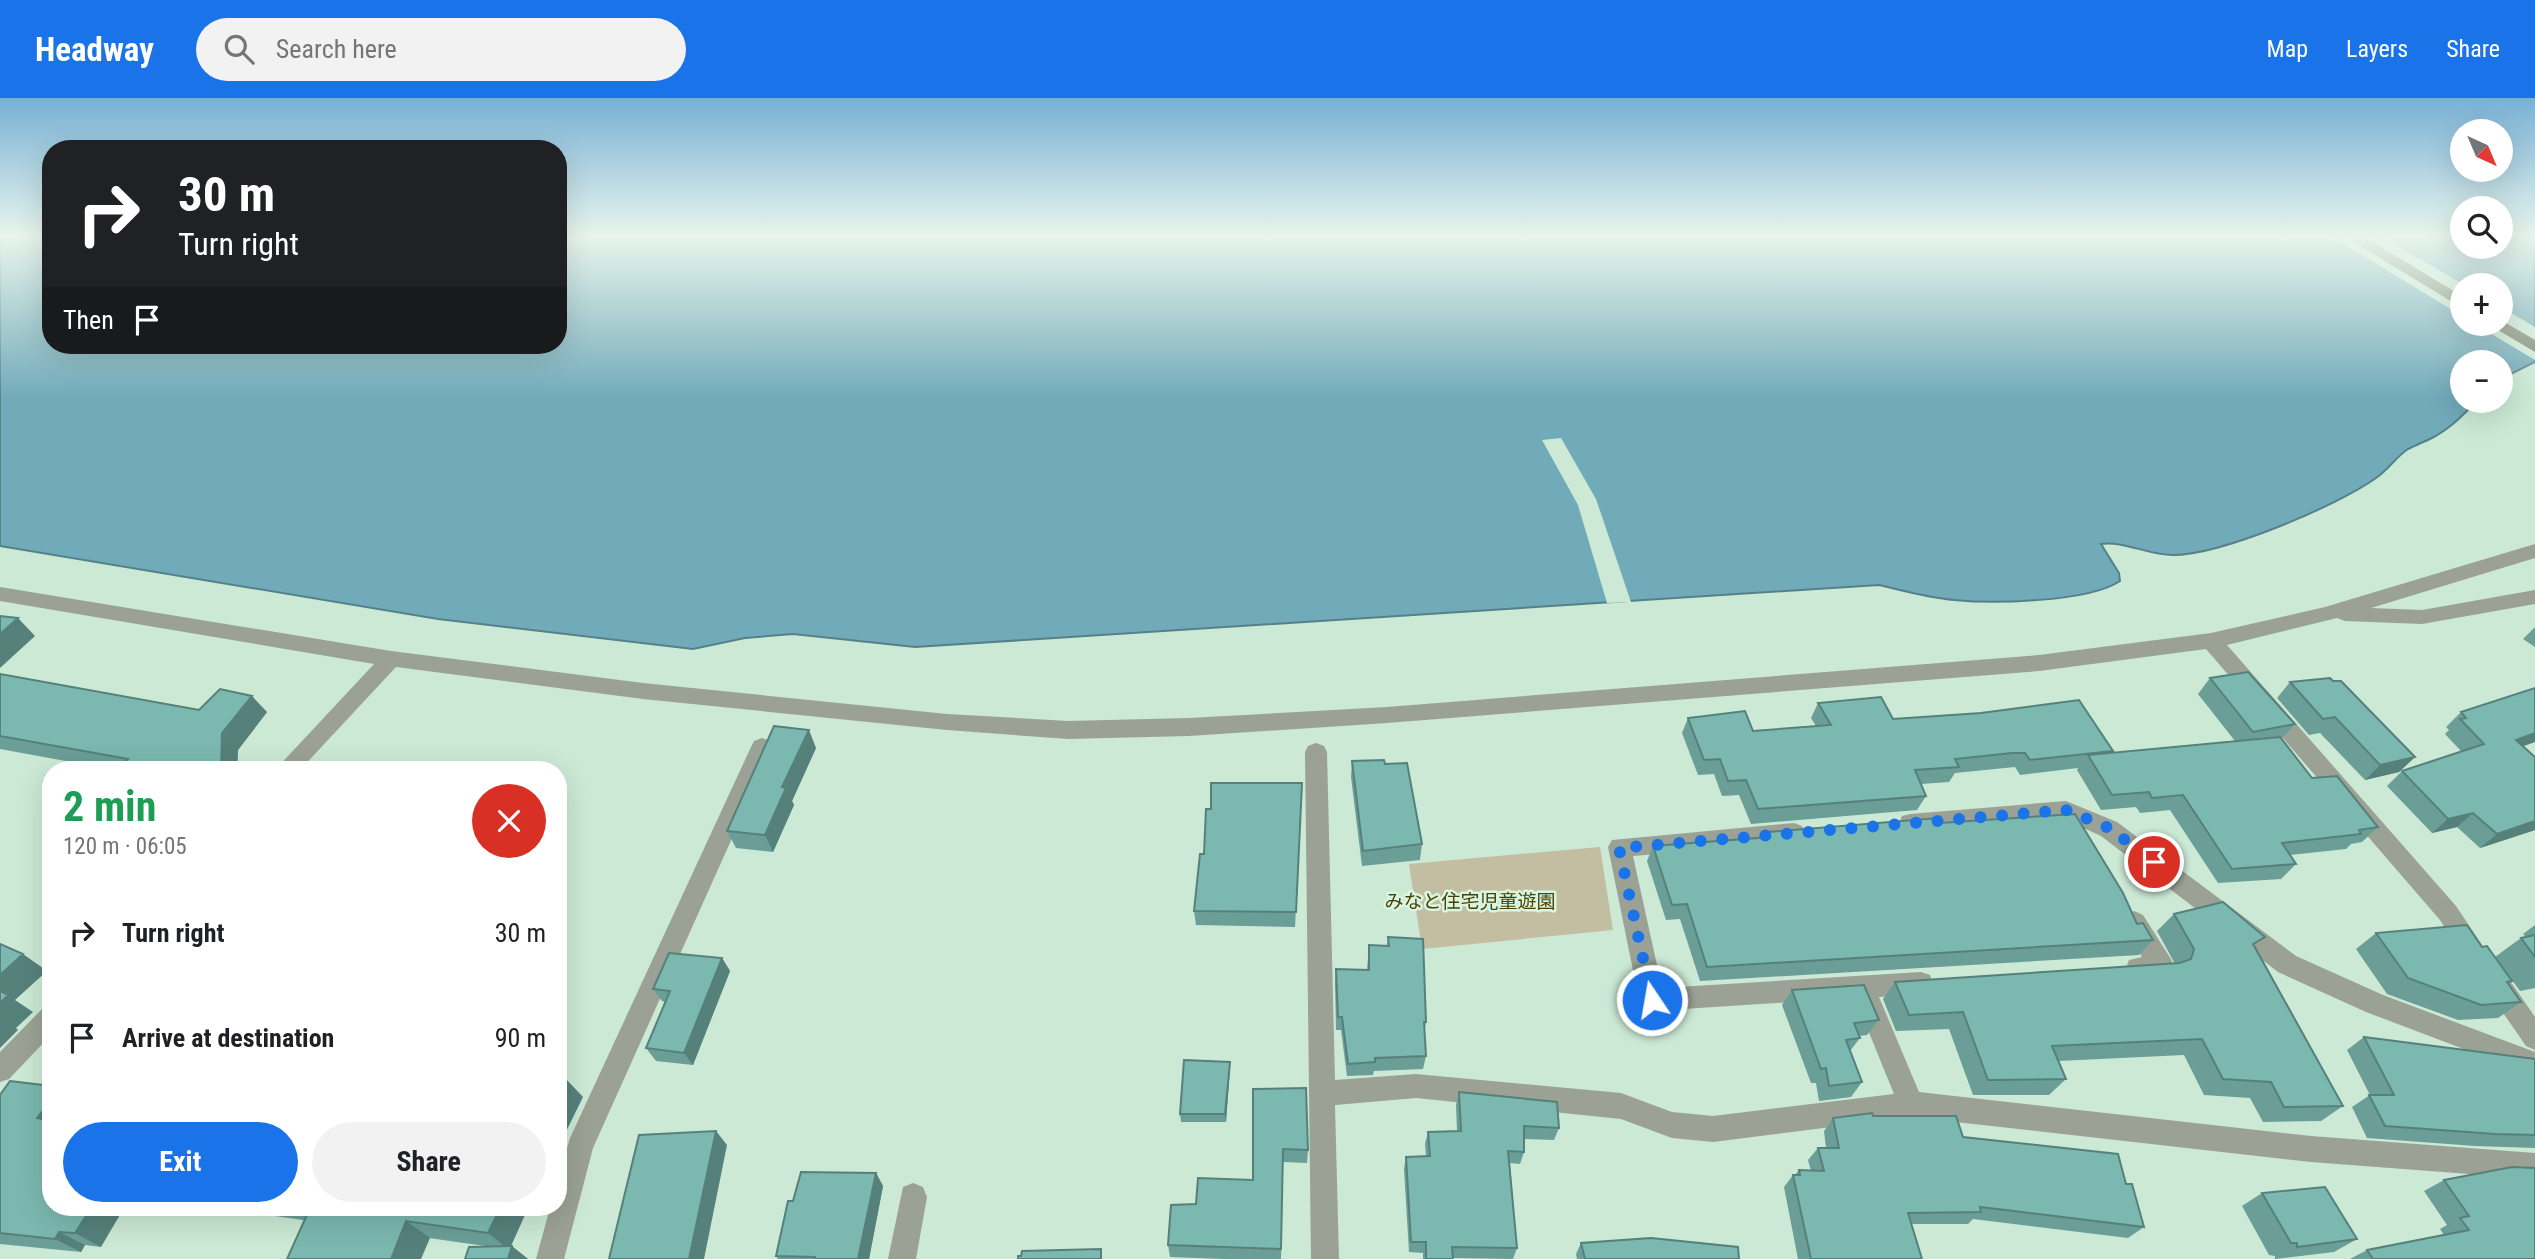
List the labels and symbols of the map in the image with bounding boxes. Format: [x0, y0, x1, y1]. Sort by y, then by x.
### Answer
north arrow [2450, 119, 2513, 182]
pin [2124, 832, 2184, 892]
park label: みなと住宅児童遊園 [1384, 890, 1556, 913]
position arrow [1615, 963, 1689, 1037]

